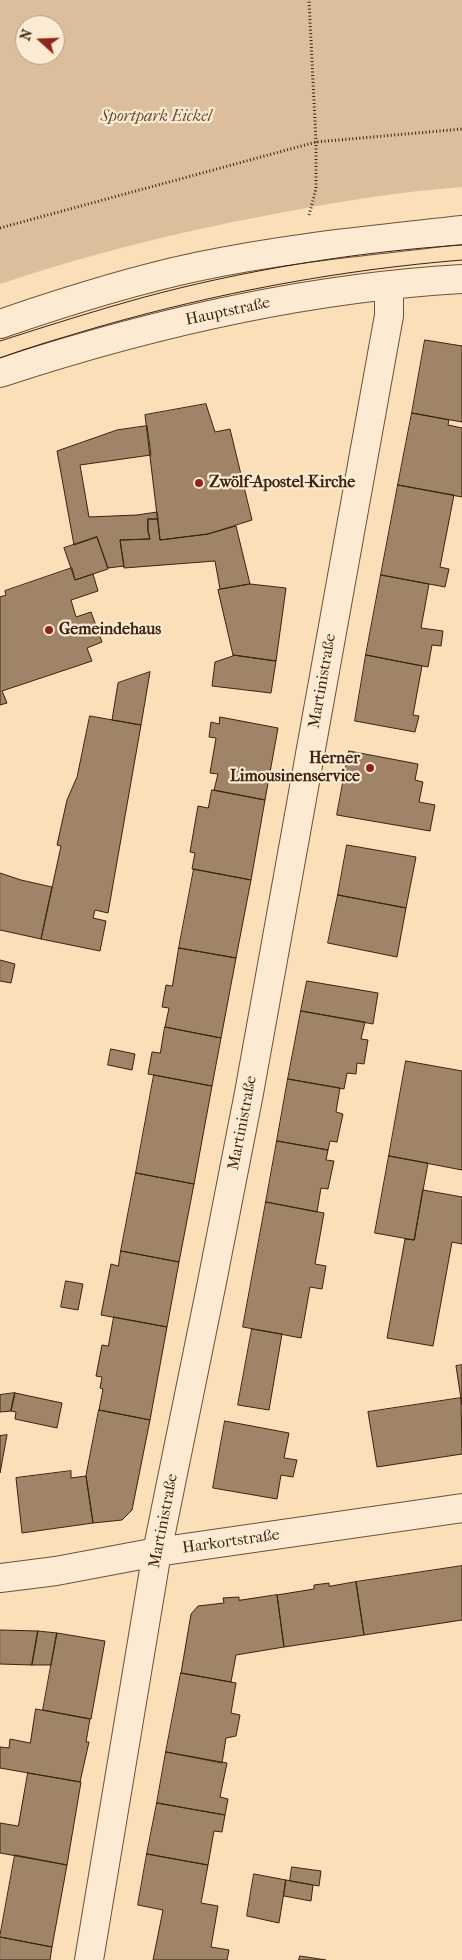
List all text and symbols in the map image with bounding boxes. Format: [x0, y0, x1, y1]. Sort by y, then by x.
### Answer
north arrow [15, 15, 65, 65]
text: N [17, 27, 36, 43]
park label: Sportpark Eickel [100, 107, 212, 127]
street label: Hauptstraße [184, 294, 272, 330]
place label: Zwölf-Apostel-Kirche [209, 473, 355, 493]
marker: Zwölf-Apostel-Kirche [193, 477, 205, 489]
place label: Gemeindehaus [59, 620, 161, 640]
marker: Gemeindehaus [43, 624, 55, 636]
street label: Martinistraße [305, 632, 341, 730]
place label: Herner Limousinenservice [230, 749, 360, 787]
marker: Herner Limousinenservice [364, 762, 376, 774]
street label: Martinistraße [224, 1074, 262, 1172]
street label: Martinistraße [145, 1472, 183, 1570]
street label: Harkortstraße [181, 1526, 281, 1558]

